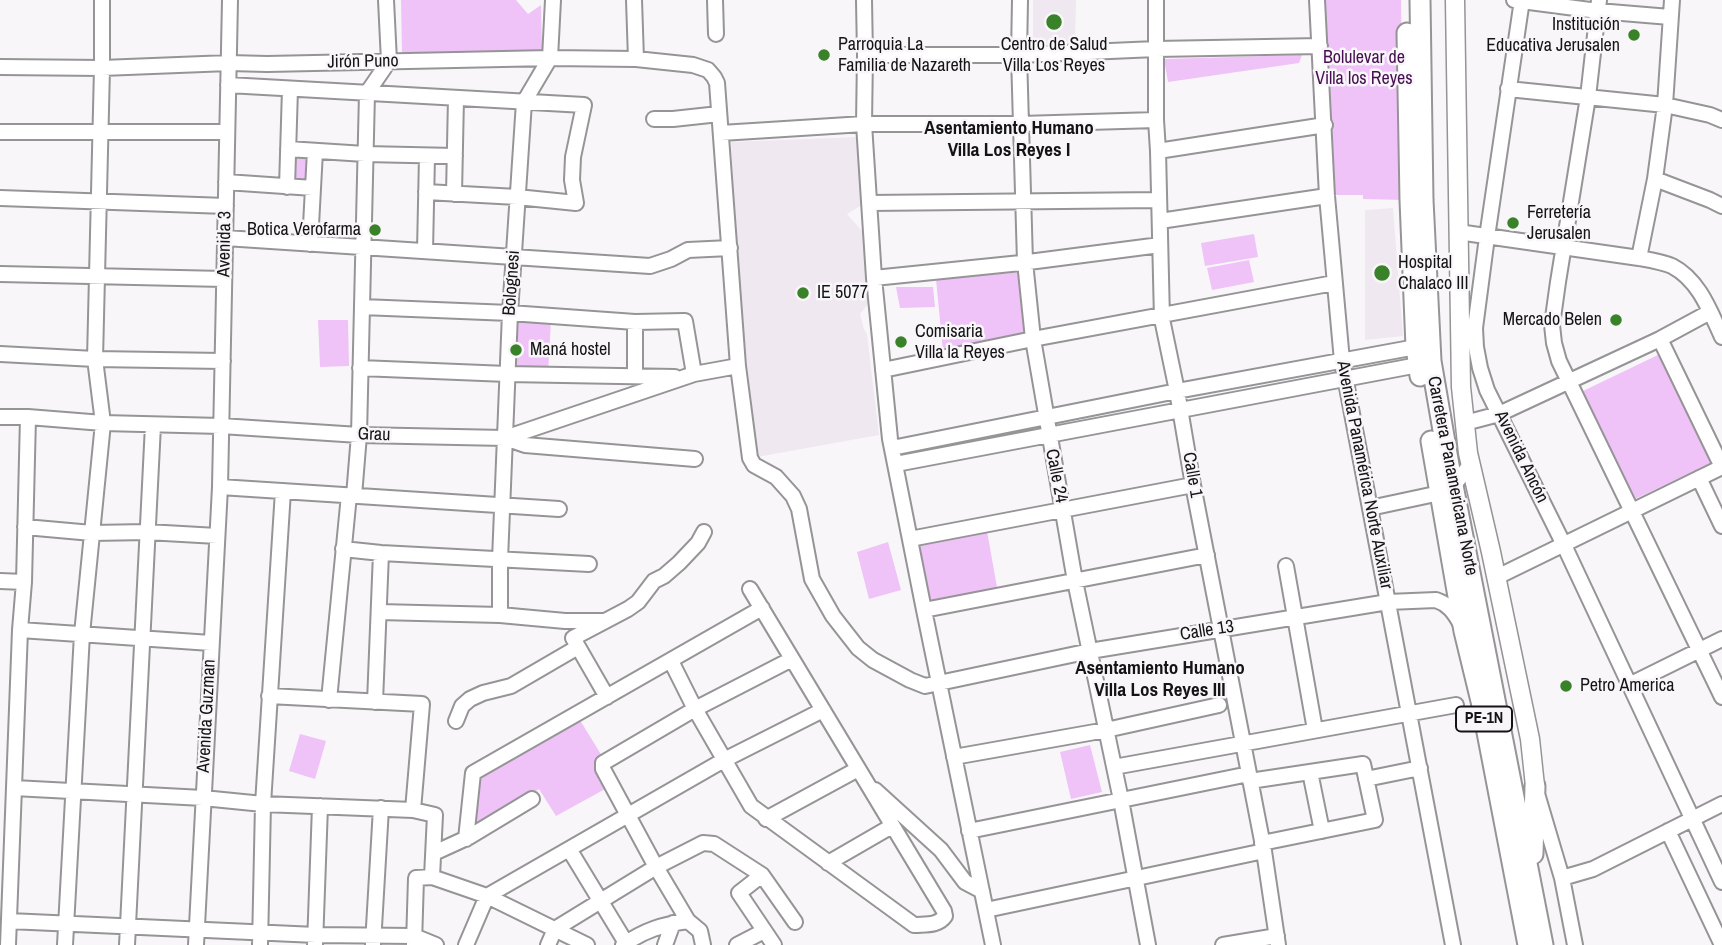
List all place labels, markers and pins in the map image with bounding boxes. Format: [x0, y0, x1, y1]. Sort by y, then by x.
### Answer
marker: Centro de Salud Villa Los Reyes [1044, 12, 1064, 32]
place label: Institución Educativa Jerusalen [1486, 14, 1620, 56]
marker: Institución Educativa Jerusalen [1626, 27, 1642, 43]
place label: Parroquia La Familia de Nazareth [838, 34, 971, 76]
place label: Centro de Salud Villa Los Reyes [1001, 34, 1107, 76]
marker: Parroquia La Familia de Nazareth [816, 47, 832, 63]
place label: Ferretería Jerusalen [1527, 202, 1591, 244]
marker: Ferretería Jerusalen [1505, 215, 1521, 231]
place label: Botica Verofarma [247, 219, 361, 241]
marker: Botica Verofarma [367, 222, 383, 238]
place label: Hospital Chalaco III [1398, 252, 1469, 294]
marker: Hospital Chalaco III [1372, 263, 1392, 283]
place label: IE 5077 [817, 282, 868, 304]
marker: IE 5077 [795, 285, 811, 301]
place label: Mercado Belen [1503, 309, 1602, 331]
marker: Mercado Belen [1608, 312, 1624, 328]
place label: Comisaria Villa la Reyes [915, 321, 1005, 364]
marker: Comisaria Villa la Reyes [893, 334, 909, 350]
place label: Maná hostel [530, 339, 610, 361]
marker: Maná hostel [508, 342, 524, 358]
place label: Petro America [1580, 675, 1674, 697]
marker: Petro America [1558, 678, 1574, 694]

